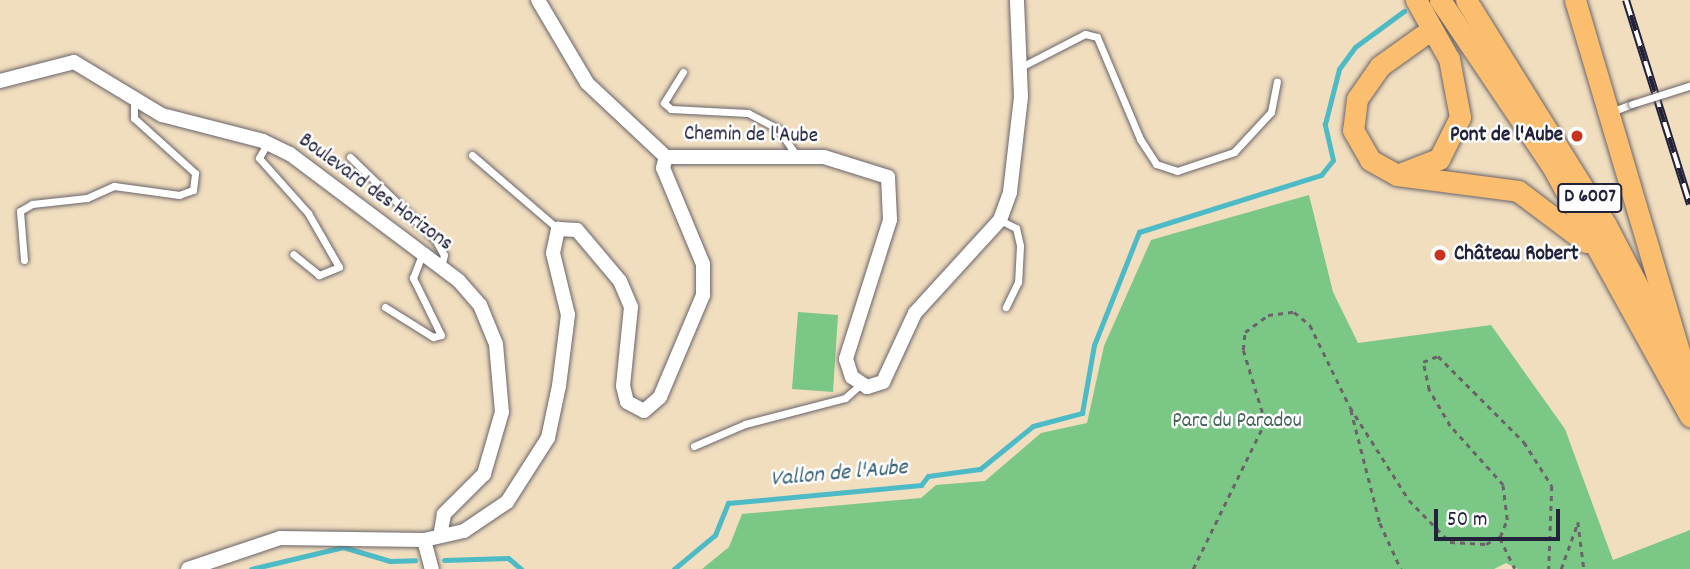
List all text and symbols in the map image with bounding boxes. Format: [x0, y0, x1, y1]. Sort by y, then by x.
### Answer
street label: Chemin de l'Aube [684, 122, 818, 150]
place label: Pont de l'Aube [1450, 123, 1563, 149]
marker: Pont de l'Aube [1569, 128, 1585, 144]
street label: Boulevard des Horizons [293, 129, 457, 257]
road number: D 6007 [1557, 182, 1623, 214]
place label: Château Robert [1454, 242, 1579, 268]
marker: Château Robert [1432, 247, 1448, 263]
park label: Parc du Paradou [1172, 409, 1302, 435]
water label: Vallon de l'Aube [769, 455, 909, 495]
scale bar [1438, 496, 1564, 540]
text: 50 m [1447, 506, 1487, 536]

